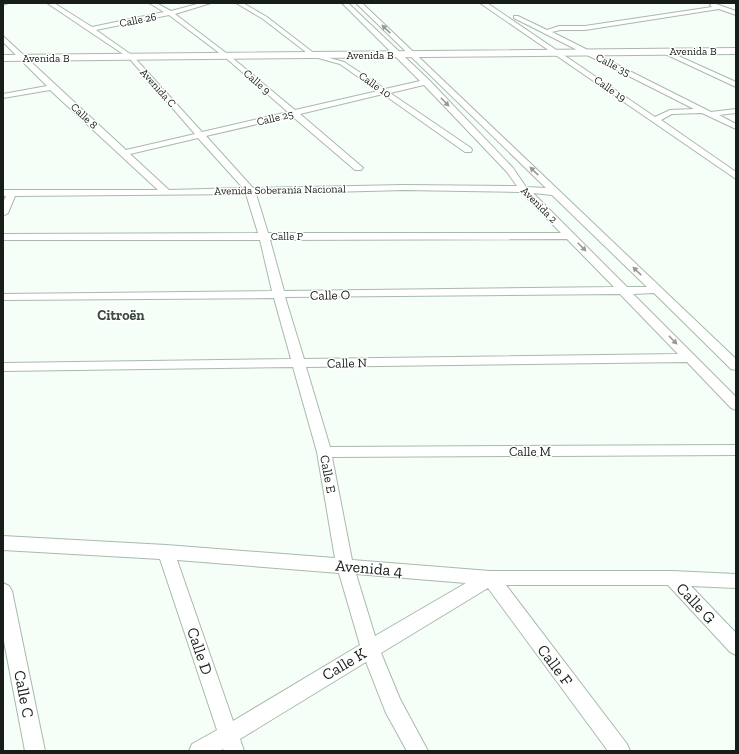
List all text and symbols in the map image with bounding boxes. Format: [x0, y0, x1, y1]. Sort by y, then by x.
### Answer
street label: Calle 26 [118, 10, 158, 30]
one-way arrow [381, 24, 391, 34]
street label: Avenida B [669, 45, 717, 58]
street label: Avenida B [346, 49, 394, 62]
street label: Calle 35 [594, 51, 633, 79]
street label: Avenida B [22, 52, 70, 65]
street label: Avenida C [137, 66, 179, 110]
street label: Calle 9 [241, 67, 273, 97]
street label: Calle 10 [356, 69, 394, 101]
street label: Calle 19 [592, 73, 629, 105]
one-way arrow [440, 97, 450, 107]
street label: Calle 8 [68, 100, 100, 132]
street label: Calle 25 [255, 107, 295, 129]
one-way arrow [529, 166, 539, 176]
street label: Avenida Soberanía Nacional [214, 182, 346, 198]
street label: Avenida 2 [518, 184, 560, 226]
street label: Calle P [271, 230, 303, 243]
one-way arrow [577, 242, 587, 252]
one-way arrow [632, 266, 642, 276]
street label: Calle O [310, 287, 350, 303]
district label: Citroën [97, 307, 145, 324]
one-way arrow [668, 335, 678, 345]
street label: Calle N [327, 355, 368, 371]
street label: Calle M [509, 444, 551, 459]
street label: Calle E [317, 454, 339, 495]
street label: Avenida 4 [335, 556, 404, 580]
street label: Calle G [672, 579, 720, 627]
street label: Calle D [183, 625, 217, 677]
street label: Calle F [533, 641, 577, 689]
street label: Calle K [319, 643, 370, 685]
street label: Calle C [10, 669, 38, 719]

